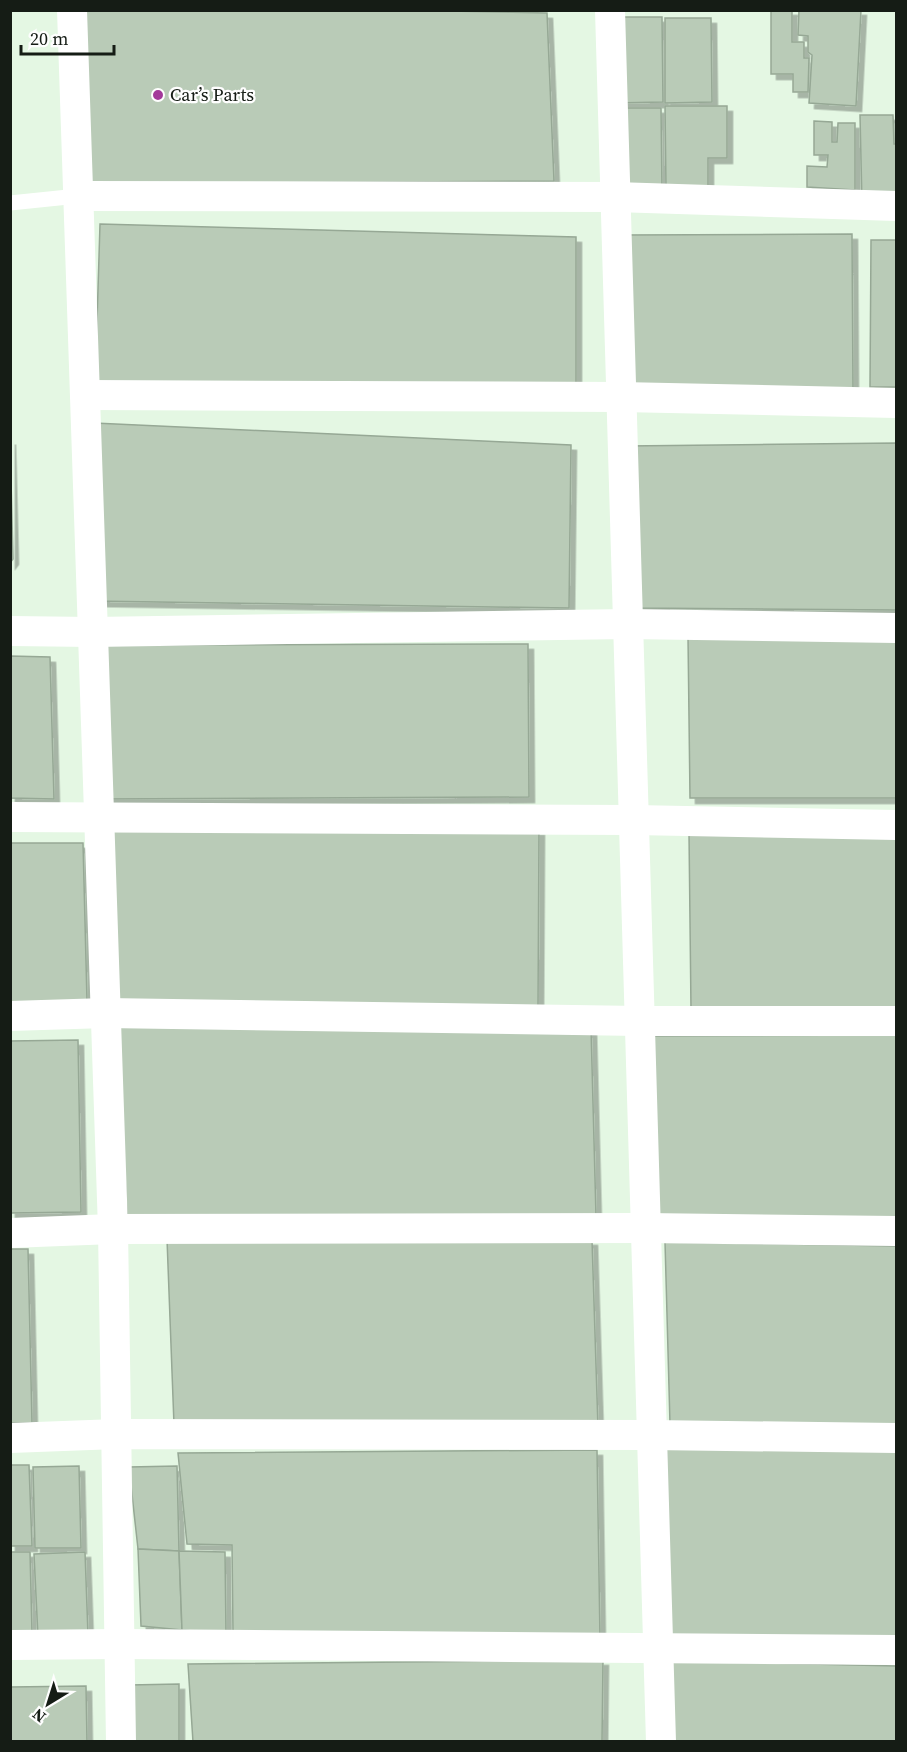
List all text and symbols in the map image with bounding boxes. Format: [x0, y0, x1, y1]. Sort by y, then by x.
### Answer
scale bar [21, 18, 114, 56]
text: 20 m [30, 26, 68, 51]
place label: Car’s Parts [170, 82, 254, 107]
marker: Car’s Parts [151, 88, 165, 102]
north arrow [18, 1674, 78, 1734]
text: N [27, 1703, 50, 1728]

